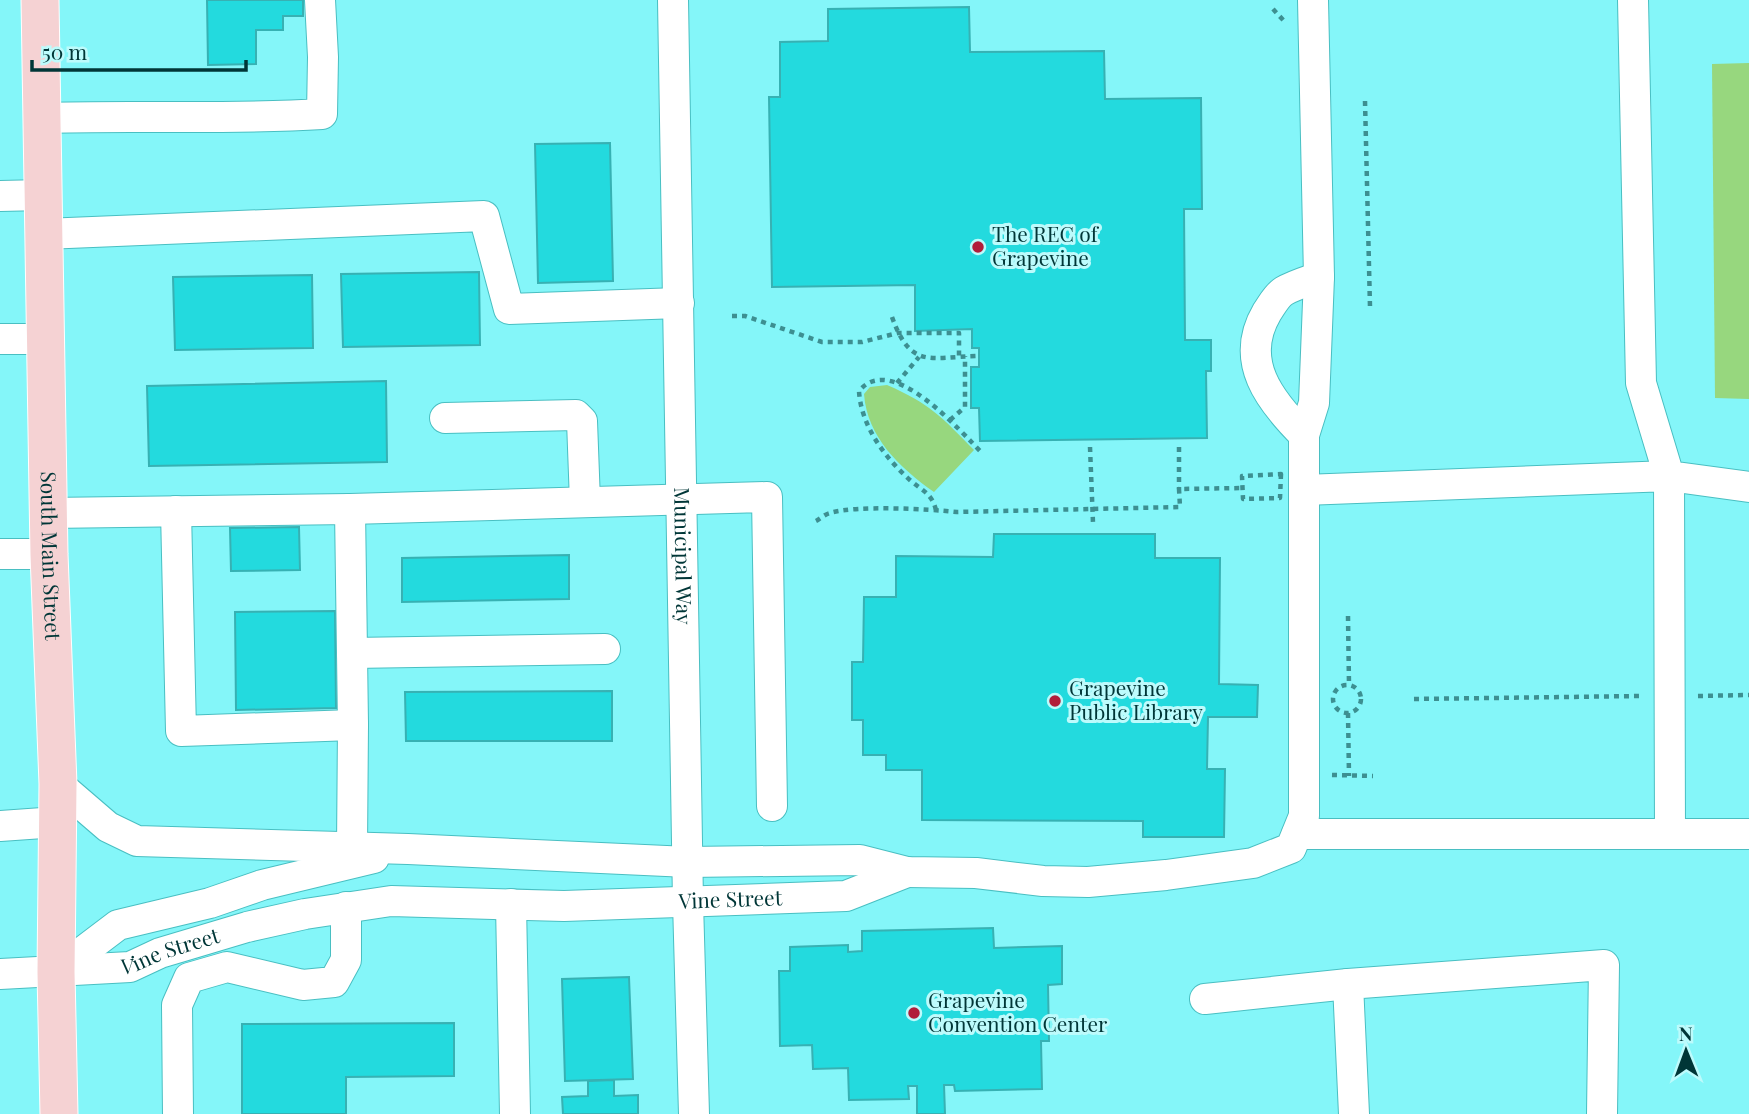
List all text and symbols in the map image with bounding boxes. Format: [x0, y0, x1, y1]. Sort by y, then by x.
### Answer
scale bar [32, 28, 245, 72]
text: 50 m [42, 37, 88, 65]
place label: The REC of Grapevine [992, 219, 1100, 271]
marker: The REC of Grapevine [970, 239, 986, 255]
street label: South Main Street [36, 471, 68, 641]
street label: Municipal Way [669, 487, 699, 625]
place label: Grapevine Public Library [1069, 673, 1203, 725]
marker: Grapevine Public Library [1047, 693, 1063, 709]
street label: Vine Street [677, 882, 783, 914]
street label: Vine Street [119, 920, 223, 980]
place label: Grapevine Convention Center [928, 985, 1108, 1037]
marker: Grapevine Convention Center [906, 1005, 922, 1021]
north arrow [1651, 1016, 1721, 1086]
text: N [1679, 1020, 1693, 1046]

